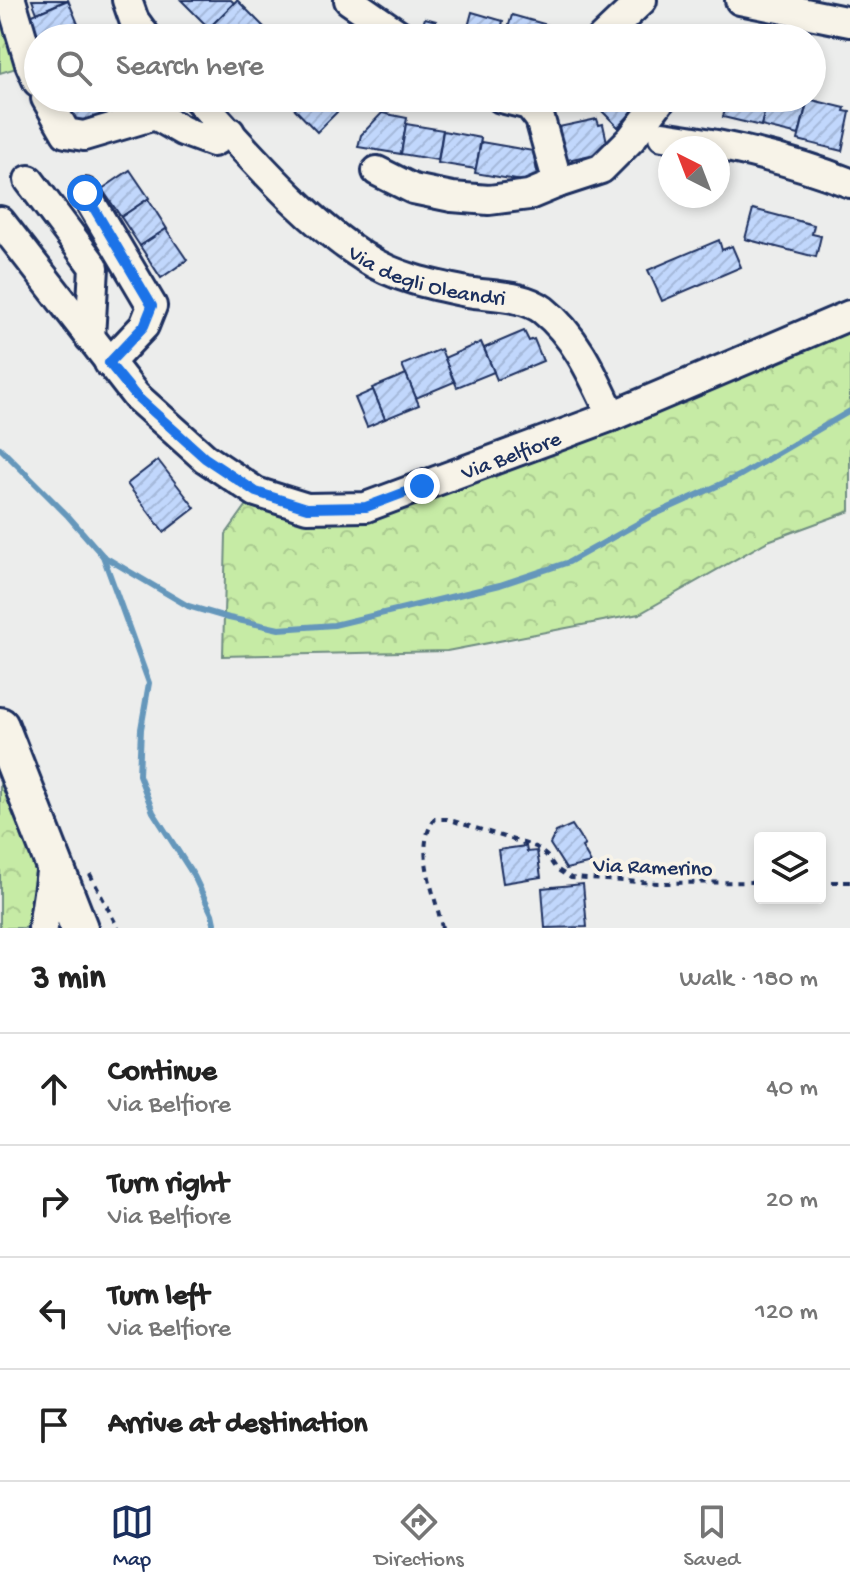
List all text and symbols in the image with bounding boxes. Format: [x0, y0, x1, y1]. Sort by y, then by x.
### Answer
search box [24, 24, 826, 112]
icon: search [52, 46, 96, 90]
text: Search here [116, 51, 264, 86]
north arrow [658, 136, 730, 208]
route start [67, 175, 103, 211]
street label: Via degli Oleandri [341, 241, 507, 314]
street label: Via Belfiore [457, 427, 566, 488]
route end [404, 468, 440, 504]
map controls [754, 832, 826, 904]
button: layers [754, 832, 826, 904]
street label: Via Ramerino [592, 854, 713, 884]
text: 3 min [32, 960, 105, 1000]
text: Walk · 180 m [680, 965, 818, 996]
text: Continue [108, 1056, 217, 1091]
icon: ahead [32, 1067, 76, 1111]
text: 40 m [766, 1074, 818, 1105]
text: Via Belfiore [108, 1091, 231, 1122]
text: Turn right [108, 1168, 228, 1203]
icon: right [32, 1179, 76, 1223]
text: 20 m [766, 1186, 818, 1217]
text: Via Belfiore [108, 1203, 231, 1234]
text: Turn left [108, 1280, 209, 1315]
icon: left [32, 1291, 76, 1335]
text: 120 m [755, 1298, 818, 1329]
text: Via Belfiore [108, 1315, 231, 1346]
icon: arrive [32, 1403, 76, 1447]
text: Arrive at destination [108, 1408, 368, 1443]
tab: Map [110, 1500, 154, 1574]
tab: Directions [374, 1500, 464, 1574]
tab: Saved [684, 1500, 740, 1574]

